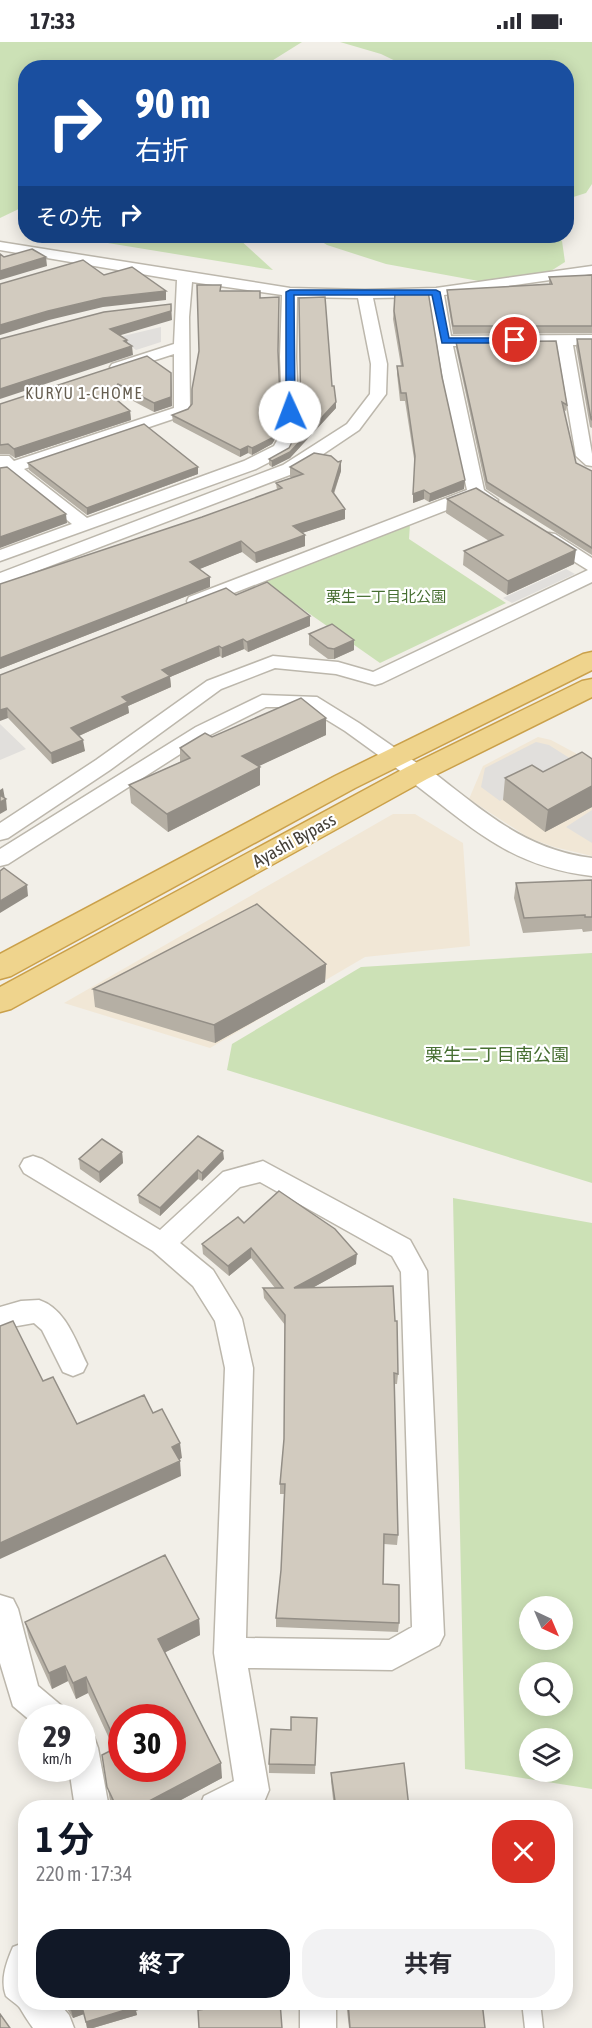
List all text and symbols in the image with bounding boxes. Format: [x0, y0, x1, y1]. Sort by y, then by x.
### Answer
text: 17:33 [30, 8, 75, 34]
text: 90 m [135, 79, 210, 127]
icon: right [36, 84, 114, 162]
text: 右折 [135, 135, 189, 166]
icon: right [114, 198, 147, 231]
text: その先 [36, 204, 102, 230]
pin [489, 314, 540, 365]
icon: arrive [498, 323, 531, 356]
position arrow [258, 380, 322, 444]
district label: KURYU 1-CHOME [25, 384, 143, 402]
park label: 栗生一丁目北公園 [326, 588, 446, 605]
street label: Ayashi Bypass [249, 809, 339, 871]
park label: 栗生二丁目南公園 [425, 1044, 569, 1065]
north arrow [519, 1596, 573, 1650]
map controls [519, 1596, 573, 1782]
button: search [519, 1662, 573, 1716]
speed limit sign: 30 [108, 1704, 186, 1782]
text: 29 [43, 1719, 71, 1753]
button: layers [519, 1728, 573, 1782]
text: km/h [42, 1750, 72, 1767]
text: 1 分 [36, 1818, 94, 1860]
button: close [492, 1820, 555, 1883]
text: 220 m · 17:34 [36, 1862, 132, 1885]
button: 終了 [36, 1929, 290, 1998]
button: 共有 [302, 1929, 555, 1998]

